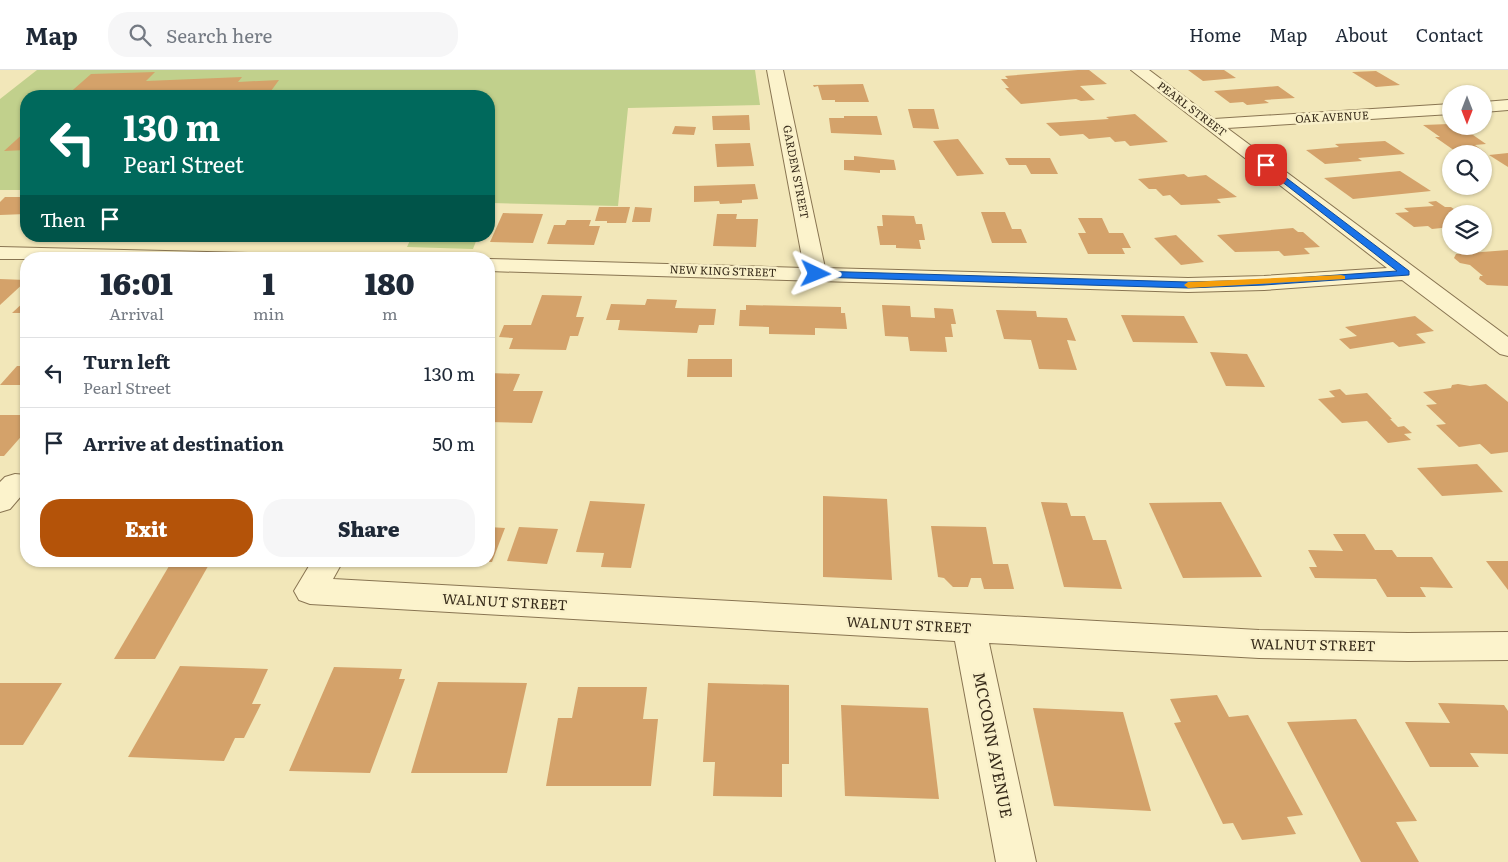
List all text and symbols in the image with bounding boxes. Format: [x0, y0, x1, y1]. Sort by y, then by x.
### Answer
search box [108, 12, 458, 57]
text: Map [25, 17, 78, 52]
icon: search [126, 21, 154, 49]
text: Search here [166, 21, 272, 49]
text: Home [1189, 21, 1241, 48]
text: Map [1269, 21, 1307, 48]
text: About [1335, 21, 1388, 48]
text: Contact [1416, 21, 1483, 48]
street label: PEARL STREET [1155, 77, 1231, 140]
north arrow [1442, 85, 1492, 135]
map controls [1442, 85, 1492, 255]
text: 130 m [123, 100, 220, 152]
street label: OAK AVENUE [1295, 106, 1369, 126]
icon: left [40, 110, 105, 175]
street label: GARDEN STREET [780, 123, 814, 220]
pin [1245, 144, 1287, 186]
button: search [1442, 145, 1492, 195]
text: Pearl Street [123, 147, 244, 180]
icon: arrive [1252, 151, 1280, 179]
text: Then [40, 205, 86, 233]
icon: arrive [96, 205, 124, 233]
button: layers [1442, 205, 1492, 255]
position arrow [789, 247, 841, 299]
text: 16:01 [100, 260, 173, 304]
text: 1 [262, 260, 275, 304]
text: 180 [365, 260, 415, 304]
street label: NEW KING STREET [669, 260, 777, 280]
text: Arrival [109, 301, 164, 325]
text: min [253, 301, 284, 325]
text: m [382, 301, 397, 325]
text: Turn left [83, 347, 170, 375]
icon: left [40, 359, 68, 387]
text: 130 m [424, 359, 475, 387]
text: Pearl Street [83, 375, 171, 399]
icon: arrive [40, 429, 68, 457]
text: Arrive at destination [83, 429, 284, 457]
text: 50 m [432, 429, 475, 457]
button: Exit [40, 499, 253, 557]
button: Share [263, 499, 475, 557]
street label: WALNUT STREET [442, 588, 568, 614]
street label: WALNUT STREET [846, 611, 972, 637]
street label: WALNUT STREET [1250, 633, 1376, 655]
street label: MCCONN AVENUE [968, 670, 1020, 820]

